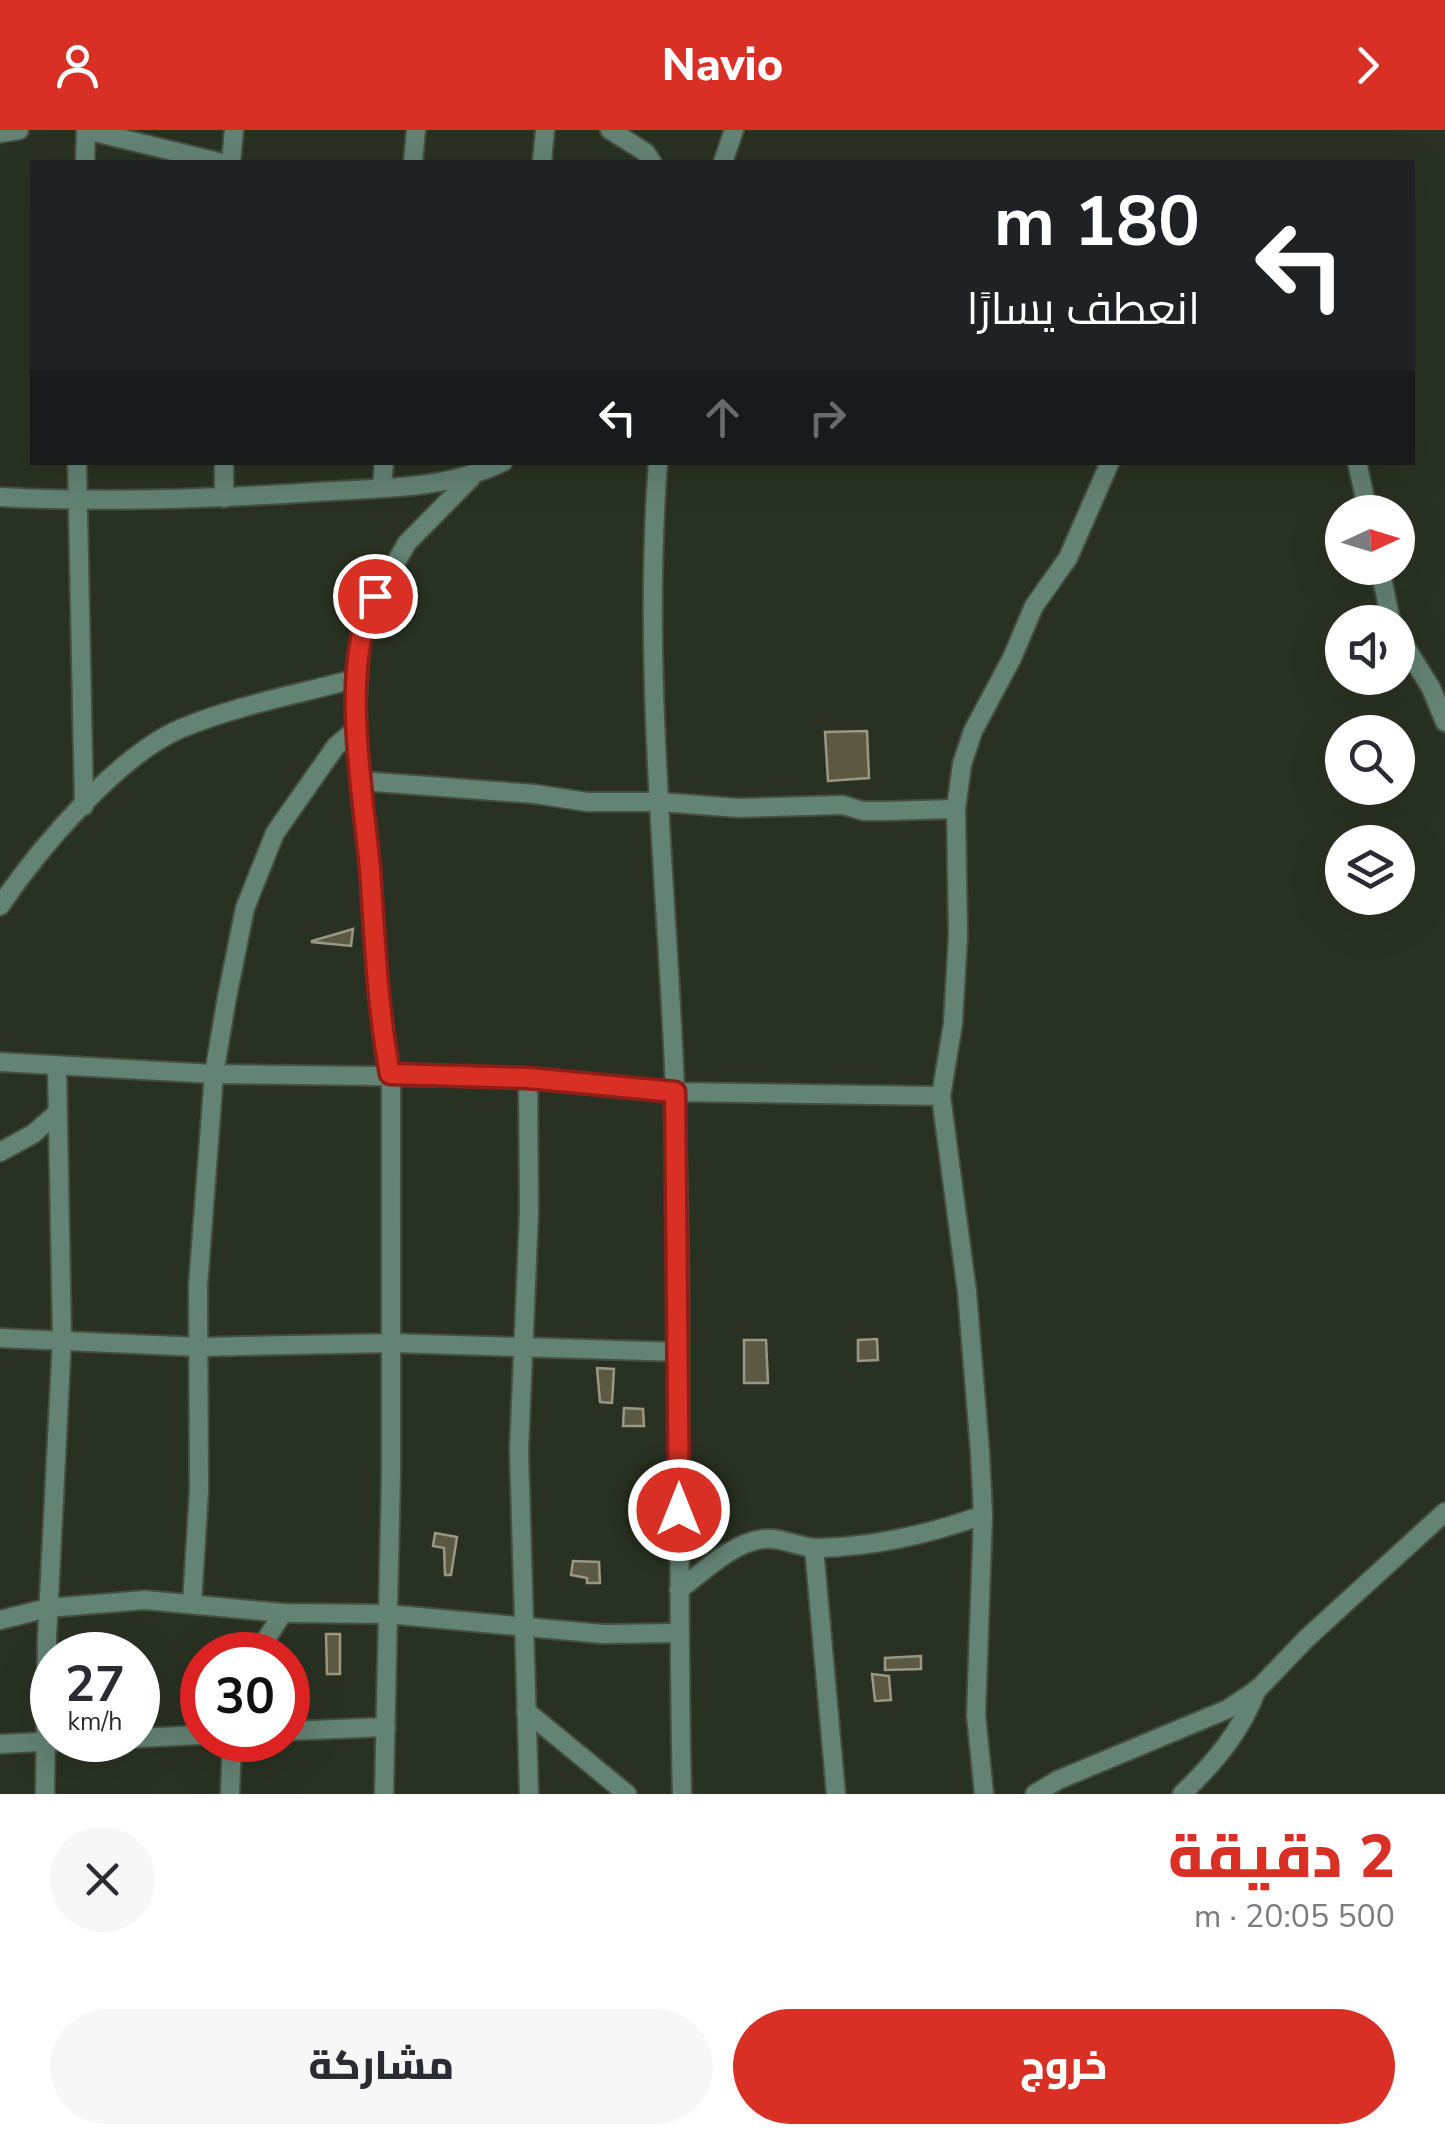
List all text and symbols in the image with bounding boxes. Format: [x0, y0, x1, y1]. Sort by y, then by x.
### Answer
text: Navio [662, 35, 783, 96]
icon: person [50, 38, 105, 93]
icon: forward [1340, 38, 1395, 93]
text: 180 m [994, 174, 1200, 270]
icon: left [1235, 200, 1365, 330]
text: انعطف يسارًا [967, 279, 1200, 340]
icon: left [590, 390, 645, 445]
icon: ahead [695, 390, 750, 445]
icon: right [800, 390, 855, 445]
north arrow [1325, 495, 1415, 585]
map controls [1325, 495, 1415, 915]
pin [333, 554, 418, 639]
icon: arrive [348, 569, 403, 624]
button: sound [1325, 605, 1415, 695]
button: search [1325, 715, 1415, 805]
button: layers [1325, 825, 1415, 915]
position arrow [627, 1458, 731, 1562]
speed limit sign: 30 [180, 1632, 310, 1762]
text: 27 [65, 1650, 125, 1719]
text: km/h [67, 1705, 123, 1739]
text: 2 دقيقة [1168, 1816, 1395, 1898]
button: close [50, 1827, 155, 1932]
text: 500 m · 20:05 [1194, 1895, 1395, 1938]
button: مشاركة [50, 2009, 713, 2124]
button: خروج [733, 2009, 1395, 2124]

